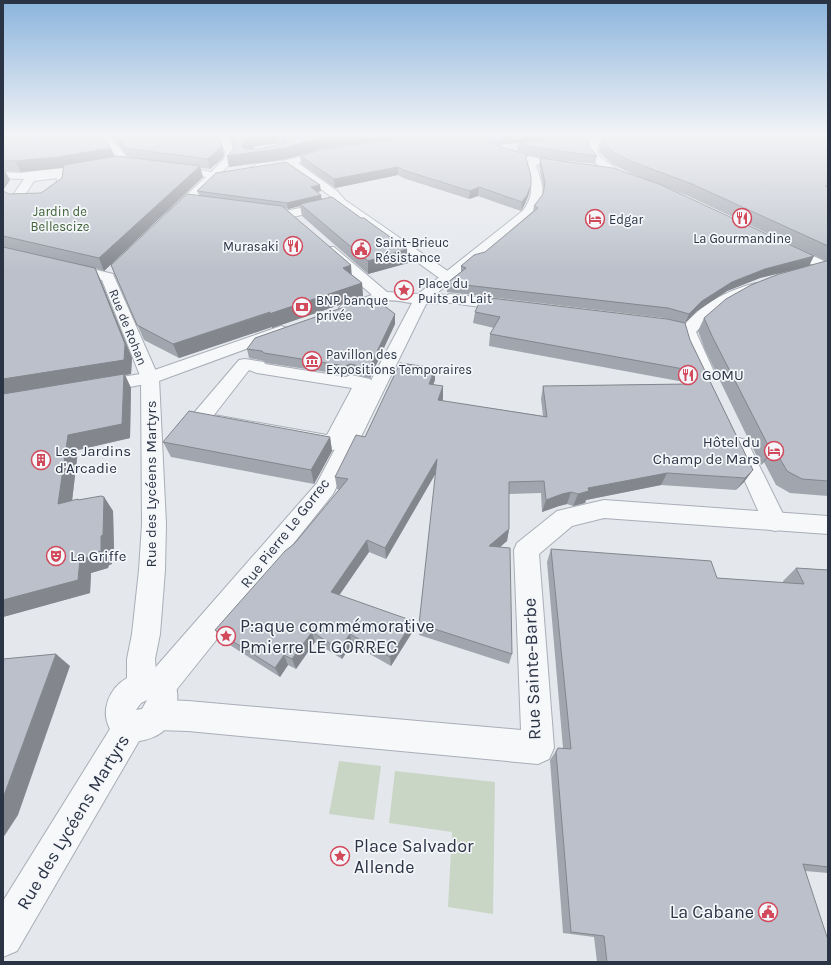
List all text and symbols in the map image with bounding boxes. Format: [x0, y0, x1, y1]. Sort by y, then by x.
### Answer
park label: Jardin de Bellescize [31, 204, 90, 234]
restaurant icon: La Gourmandine [731, 207, 753, 229]
hotel icon: Edgar [584, 208, 606, 230]
place label: Edgar [609, 212, 644, 227]
place label: La Gourmandine [693, 231, 791, 246]
restaurant icon: Murasaki [282, 235, 304, 257]
place label: Saint-Brieuc Résistance [375, 235, 449, 265]
public building icon: Saint-Brieuc Résistance [350, 238, 372, 260]
place label: Murasaki [223, 239, 279, 254]
place label: Place du Puits au Lait [418, 276, 492, 306]
place icon: Place du Puits au Lait [393, 279, 415, 301]
street label: Rue de Rohan [106, 287, 150, 367]
place label: BNP banque privée [316, 293, 388, 323]
bank icon: BNP banque privée [291, 296, 313, 318]
place label: Pavillon des Expositions Temporaires [326, 347, 472, 377]
museum icon: Pavillon des Expositions Temporaires [301, 350, 323, 372]
restaurant icon: GOMU [677, 364, 699, 386]
place label: GOMU [702, 366, 744, 384]
street label: Rue des Lycéens Martyrs [142, 400, 160, 568]
place label: Hôtel du Champ de Mars [653, 433, 760, 468]
hotel icon: Hôtel du Champ de Mars [763, 440, 785, 462]
place label: Les Jardins d'Arcadie [55, 442, 131, 477]
building icon: Les Jardins d'Arcadie [30, 449, 52, 471]
street label: Rue Pierre Le Gorrec [236, 474, 334, 592]
theatre icon: La Griffe [45, 545, 67, 567]
place label: La Griffe [70, 547, 126, 565]
street label: Rue Sainte-Barbe [519, 598, 545, 740]
place label: P:aque commémorative Pmierre LE GORREC [240, 615, 435, 658]
place icon: P:aque commémorative Pmierre LE GORREC [215, 625, 237, 647]
street label: Rue des Lycéens Martyrs [12, 730, 134, 914]
place label: Place Salvador Allende [354, 835, 474, 878]
place icon: Place Salvador Allende [329, 845, 351, 867]
place label: La Cabane [670, 901, 754, 923]
public building icon: La Cabane [757, 901, 779, 923]

